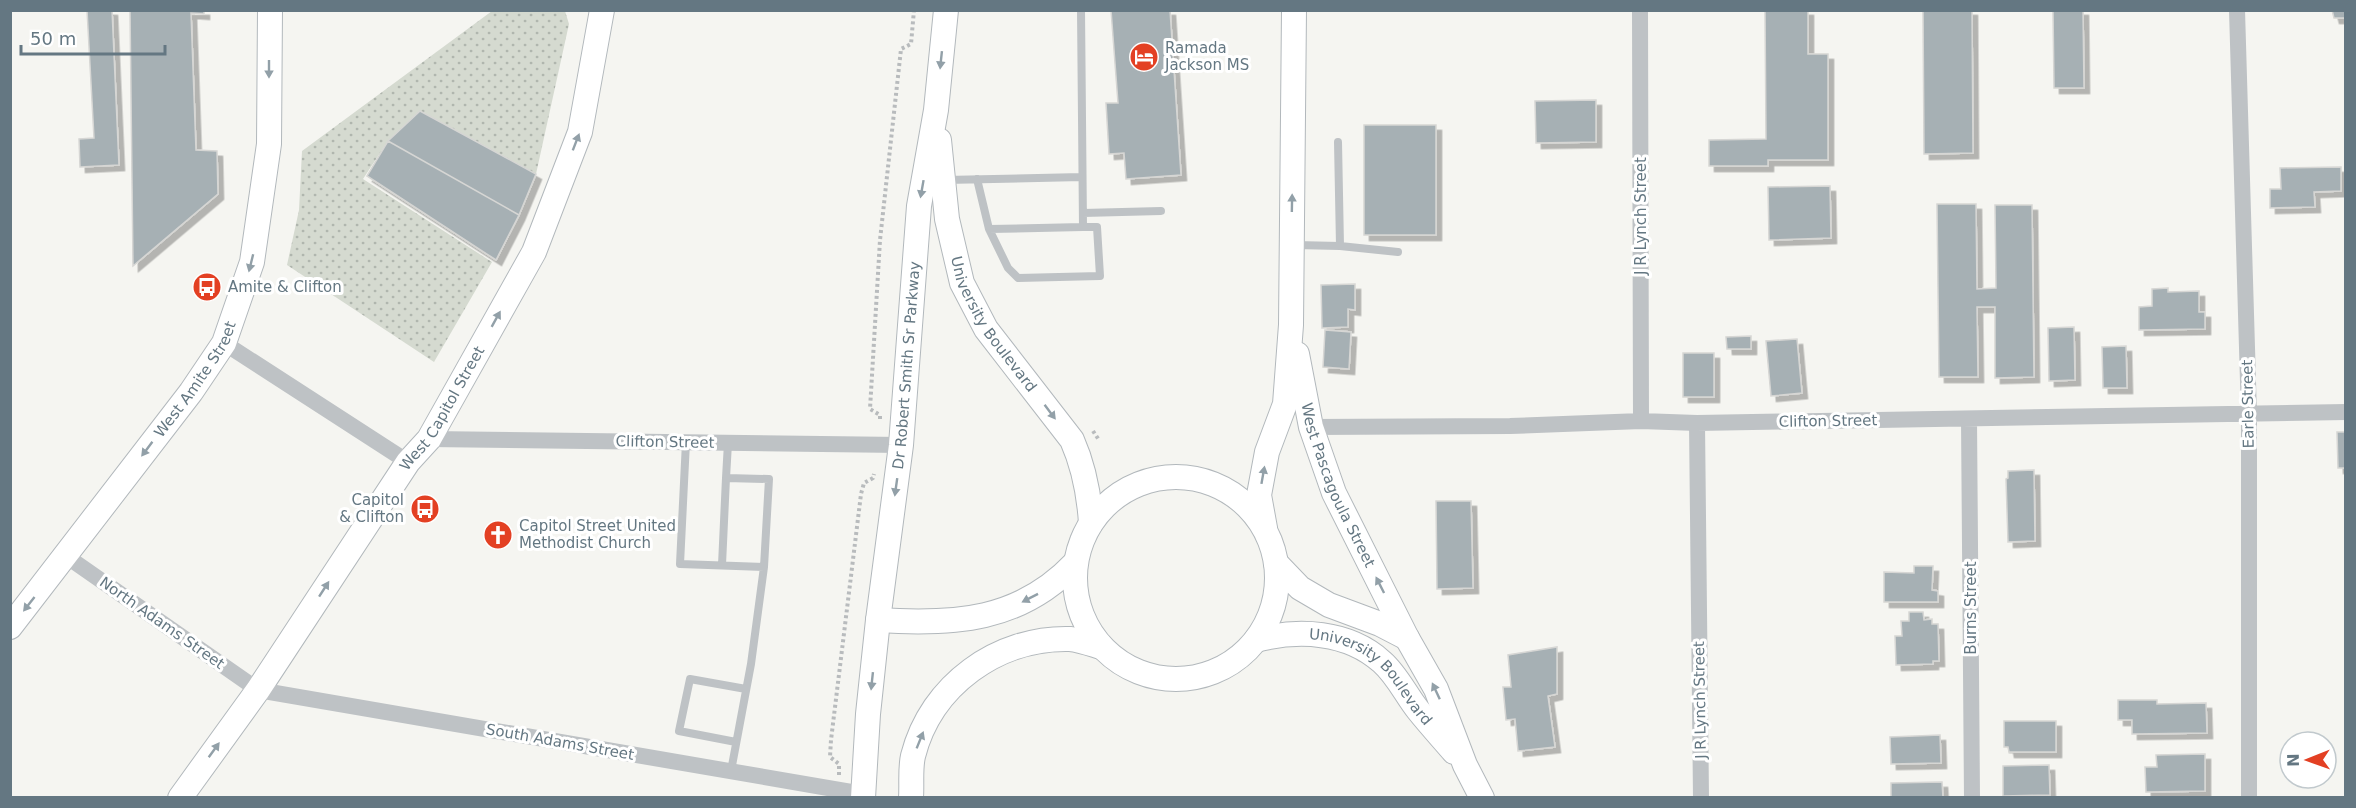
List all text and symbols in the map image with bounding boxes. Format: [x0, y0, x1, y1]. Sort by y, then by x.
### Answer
scale bar [21, 18, 165, 56]
text: 50 m [30, 28, 76, 49]
place label: Ramada Jackson MS [1164, 39, 1249, 74]
hotel icon: Ramada Jackson MS [1128, 41, 1160, 73]
one-way arrow [936, 51, 946, 70]
one-way arrow [264, 59, 274, 78]
one-way arrow [572, 132, 582, 150]
street label: J R Lynch Street [1632, 157, 1650, 276]
one-way arrow [918, 179, 927, 198]
one-way arrow [1287, 194, 1296, 213]
one-way arrow [246, 253, 256, 272]
street label: University Boulevard [947, 254, 1040, 396]
street label: Dr Robert Smith Sr Parkway [889, 260, 924, 471]
bus stop icon: Amite & Clifton [191, 271, 223, 303]
place label: Amite & Clifton [228, 278, 342, 296]
one-way arrow [491, 310, 501, 327]
street label: West Amite Street [150, 319, 240, 441]
street label: West Capitol Street [396, 343, 488, 474]
street label: Earle Street [2238, 359, 2258, 448]
street label: West Pascagoula Street [1298, 401, 1379, 570]
one-way arrow [1044, 404, 1056, 419]
street label: Clifton Street [1778, 411, 1878, 431]
street label: Clifton Street [615, 432, 715, 452]
one-way arrow [142, 442, 154, 457]
one-way arrow [1259, 465, 1268, 484]
one-way arrow [891, 478, 900, 497]
place label: Capitol & Clifton [339, 491, 404, 526]
bus stop icon: Capitol & Clifton [409, 493, 441, 525]
place label: Capitol Street United Methodist Church [519, 517, 676, 552]
church icon: Capitol Street United Methodist Church [482, 519, 514, 551]
street label: Burns Street [1962, 561, 1980, 655]
street label: North Adams Street [96, 573, 228, 673]
one-way arrow [1376, 577, 1385, 594]
one-way arrow [319, 581, 330, 597]
one-way arrow [1021, 593, 1038, 603]
one-way arrow [22, 596, 35, 612]
street label: University Boulevard [1309, 625, 1436, 729]
street label: J R Lynch Street [1690, 641, 1710, 760]
one-way arrow [867, 671, 877, 690]
one-way arrow [1432, 682, 1441, 699]
street label: South Adams Street [485, 720, 635, 764]
north arrow [2278, 730, 2338, 790]
one-way arrow [915, 731, 925, 749]
one-way arrow [208, 743, 220, 759]
text: N [2284, 753, 2303, 767]

